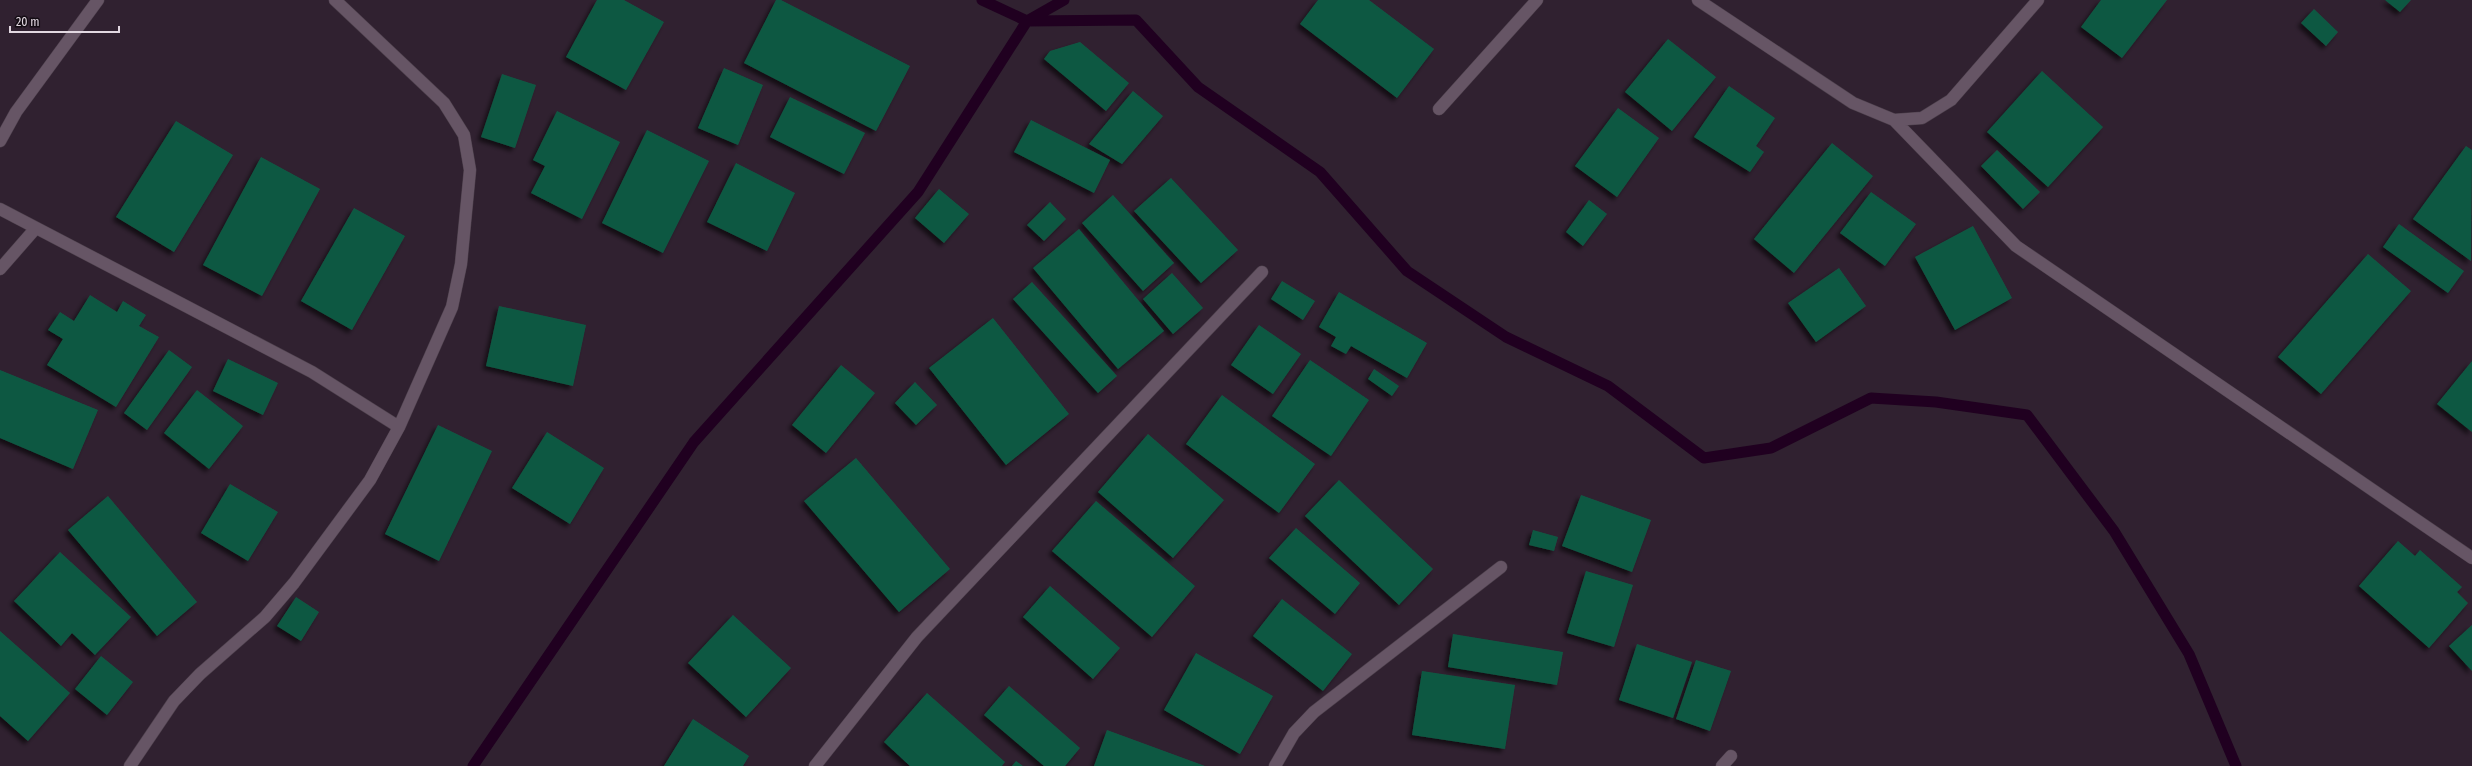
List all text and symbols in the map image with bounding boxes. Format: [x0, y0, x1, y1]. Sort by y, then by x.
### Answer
scale bar [10, 8, 119, 34]
text: 20 m [16, 15, 40, 29]

